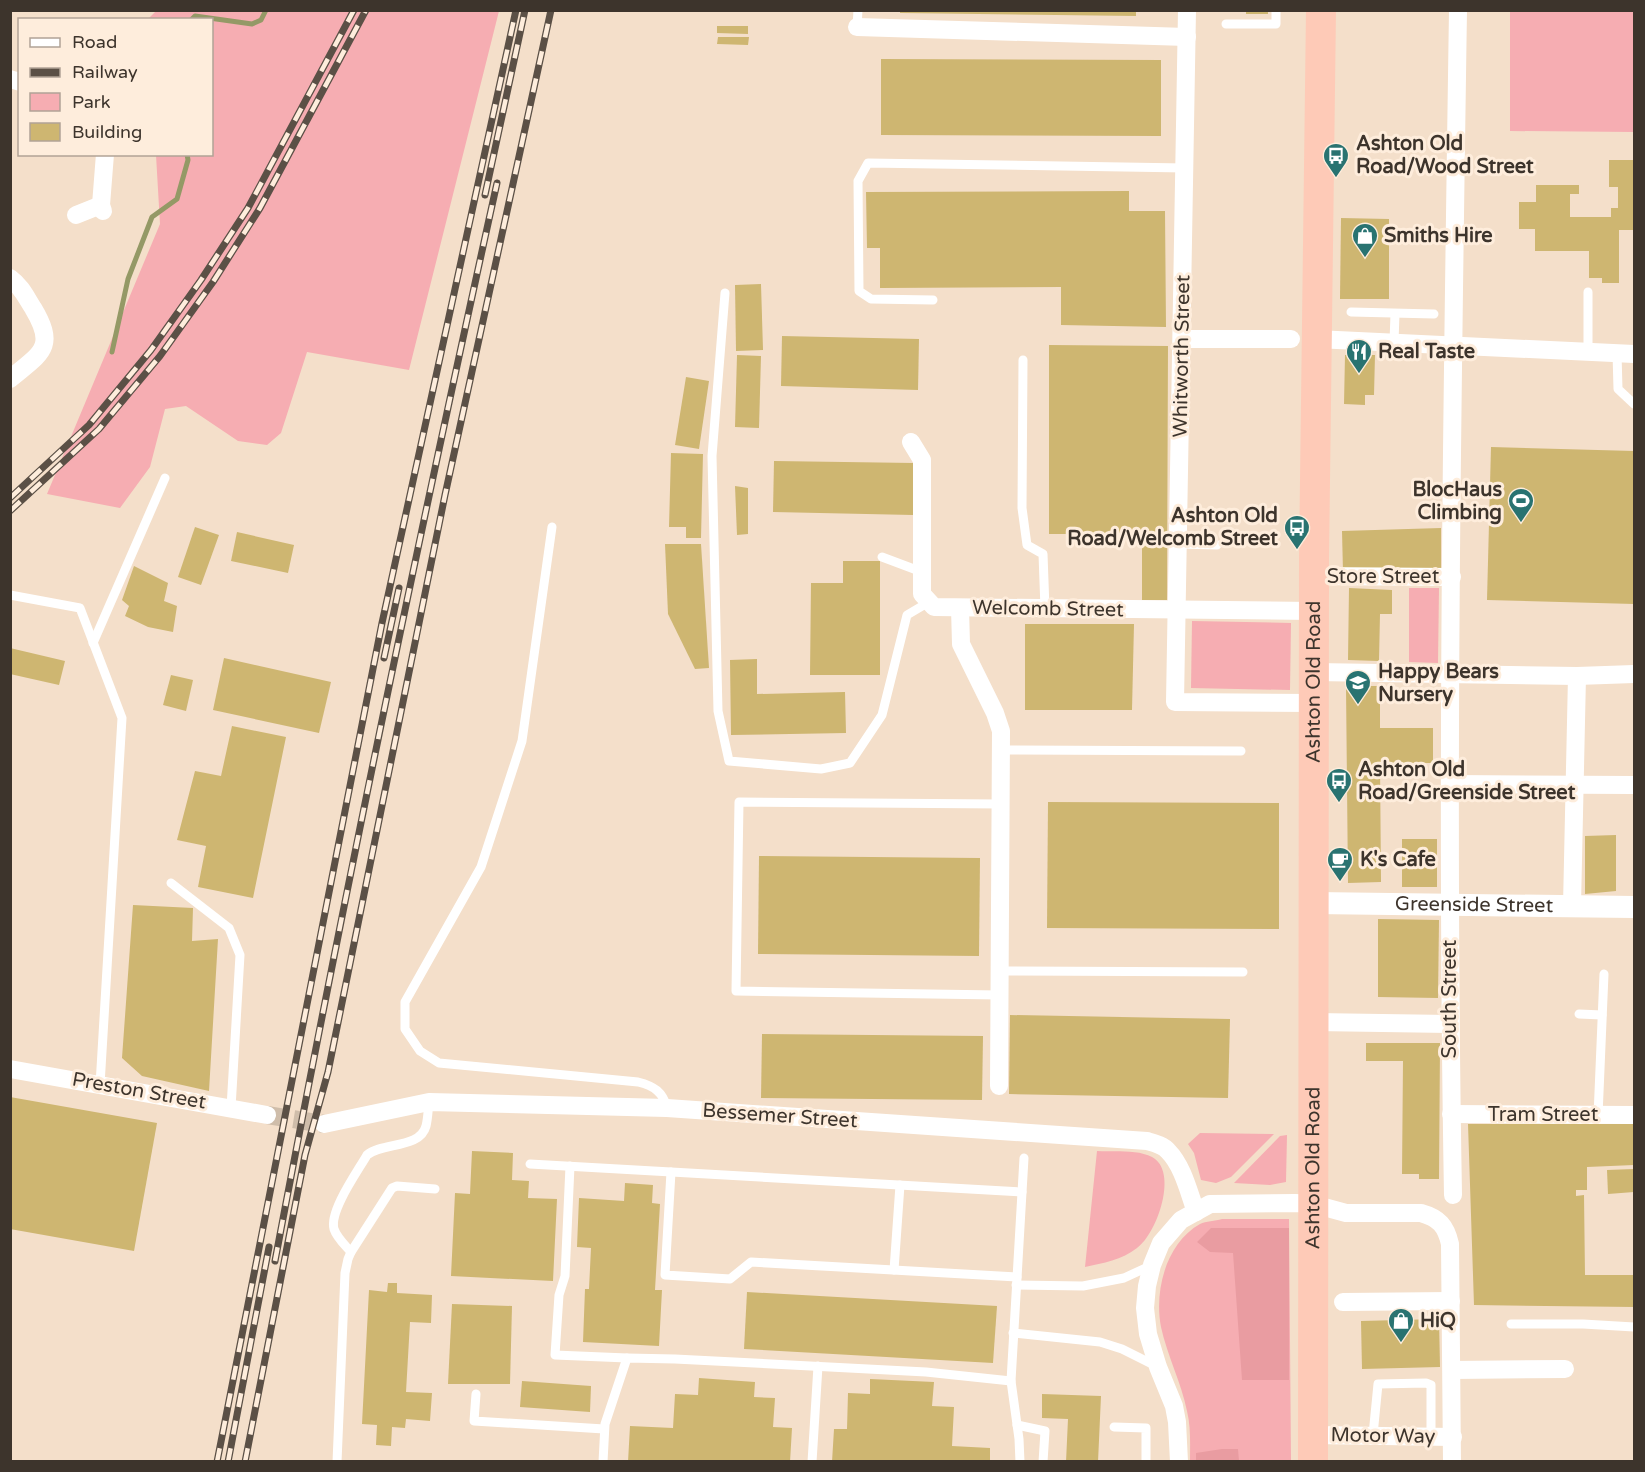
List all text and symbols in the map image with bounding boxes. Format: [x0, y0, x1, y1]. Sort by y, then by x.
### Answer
legend [18, 18, 213, 156]
text: Road [72, 31, 117, 53]
text: Railway [72, 61, 138, 83]
text: Park [72, 91, 111, 113]
text: Building [72, 121, 142, 143]
place label: Ashton Old Road/Wood Street [1356, 132, 1534, 179]
bus stop icon: Ashton Old Road/Wood Street [1321, 141, 1351, 179]
shop icon: Smiths Hire [1350, 221, 1380, 259]
place label: Smiths Hire [1384, 224, 1493, 248]
street label: Whitworth Street [1169, 274, 1195, 438]
restaurant icon: Real Taste [1344, 337, 1374, 375]
place label: Real Taste [1378, 340, 1475, 364]
place label: BlocHaus Climbing [1412, 478, 1502, 525]
sports icon: BlocHaus Climbing [1506, 486, 1536, 524]
place label: Ashton Old Road/Welcomb Street [1067, 504, 1278, 551]
bus stop icon: Ashton Old Road/Welcomb Street [1282, 513, 1312, 551]
street label: Store Street [1327, 565, 1440, 589]
street label: Welcomb Street [972, 596, 1124, 622]
street label: Ashton Old Road [1302, 601, 1326, 763]
place label: Happy Bears Nursery [1378, 660, 1499, 707]
school or university icon: Happy Bears Nursery [1343, 668, 1373, 706]
place label: Ashton Old Road/Greenside Street [1358, 758, 1576, 805]
bus stop icon: Ashton Old Road/Greenside Street [1324, 766, 1354, 804]
cafe icon: K's Cafe [1325, 845, 1355, 883]
place label: K's Cafe [1360, 848, 1436, 872]
street label: Greenside Street [1395, 892, 1554, 918]
street label: South Street [1438, 939, 1462, 1058]
street label: Preston Street [70, 1067, 208, 1115]
street label: Ashton Old Road [1301, 1087, 1325, 1249]
street label: Bessemer Street [702, 1099, 859, 1133]
street label: Tram Street [1488, 1103, 1599, 1127]
shop icon: HiQ [1386, 1306, 1416, 1344]
place label: HiQ [1420, 1309, 1456, 1333]
street label: Motor Way [1330, 1423, 1436, 1449]

